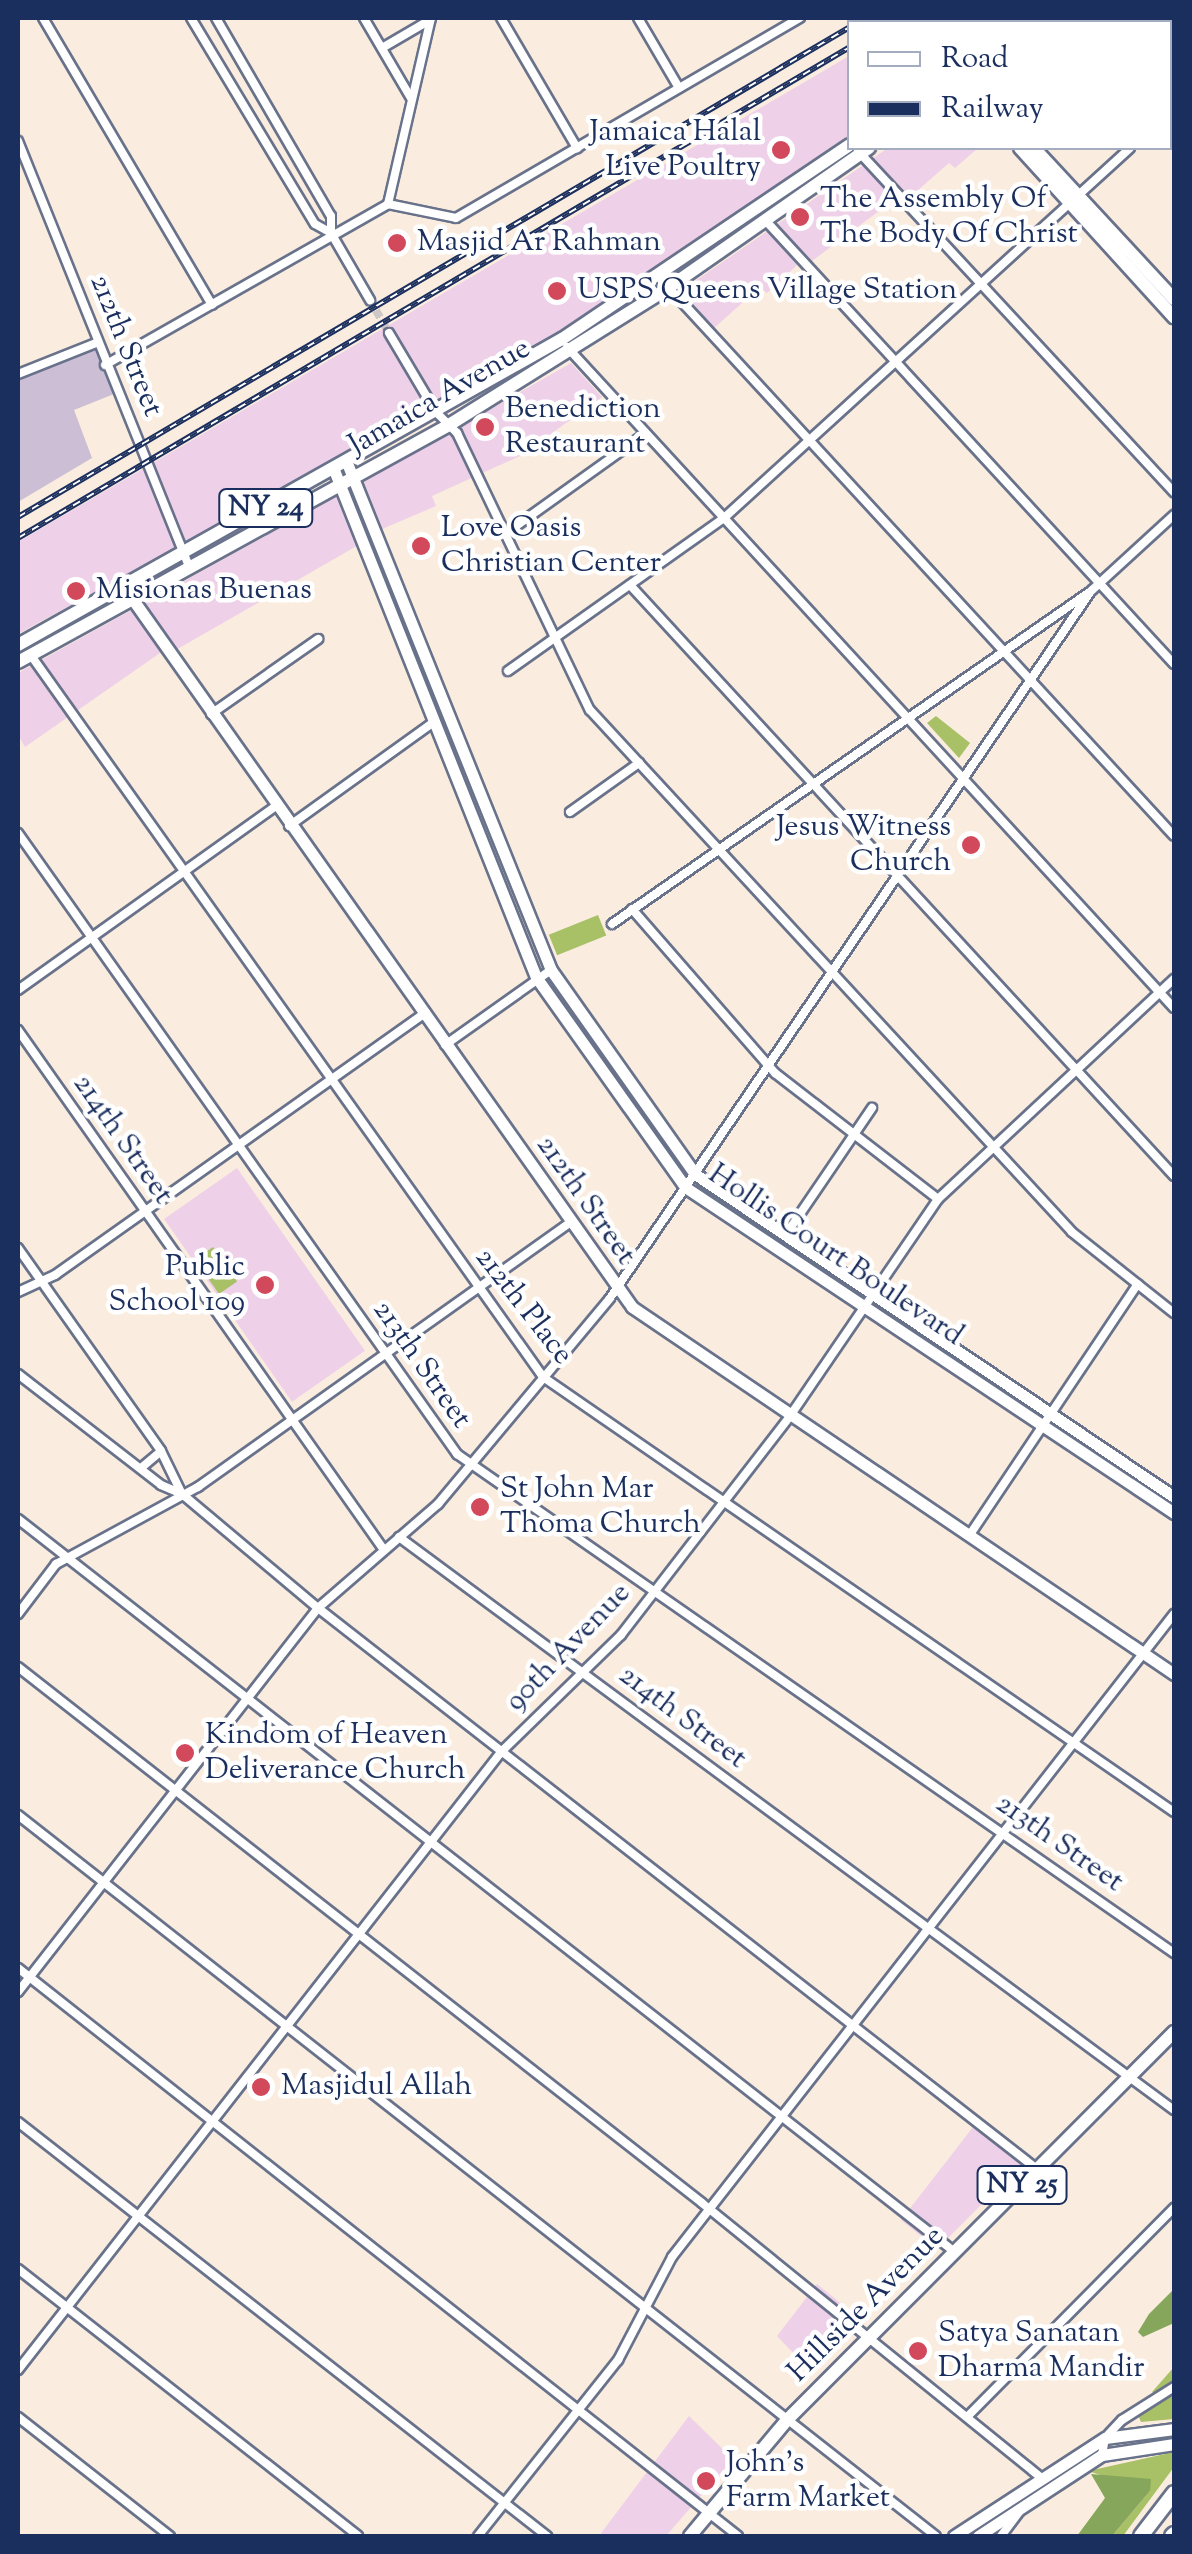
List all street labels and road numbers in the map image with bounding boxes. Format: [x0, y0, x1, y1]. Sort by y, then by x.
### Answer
street label: 212th Street [80, 270, 170, 422]
street label: Jamaica Avenue [343, 332, 537, 464]
road number: NY 24 [216, 485, 316, 531]
street label: 214th Street [64, 1068, 180, 1212]
street label: 212th Street [527, 1129, 643, 1273]
street label: Hollis Court Boulevard [701, 1157, 969, 1355]
street label: 212th Place [466, 1241, 580, 1373]
street label: 213th Street [364, 1294, 478, 1436]
street label: 90th Avenue [499, 1576, 639, 1720]
street label: 214th Street [611, 1658, 753, 1778]
street label: 213th Street [988, 1787, 1130, 1901]
road number: NY 25 [974, 2162, 1070, 2208]
street label: Hillside Avenue [781, 2219, 953, 2391]

